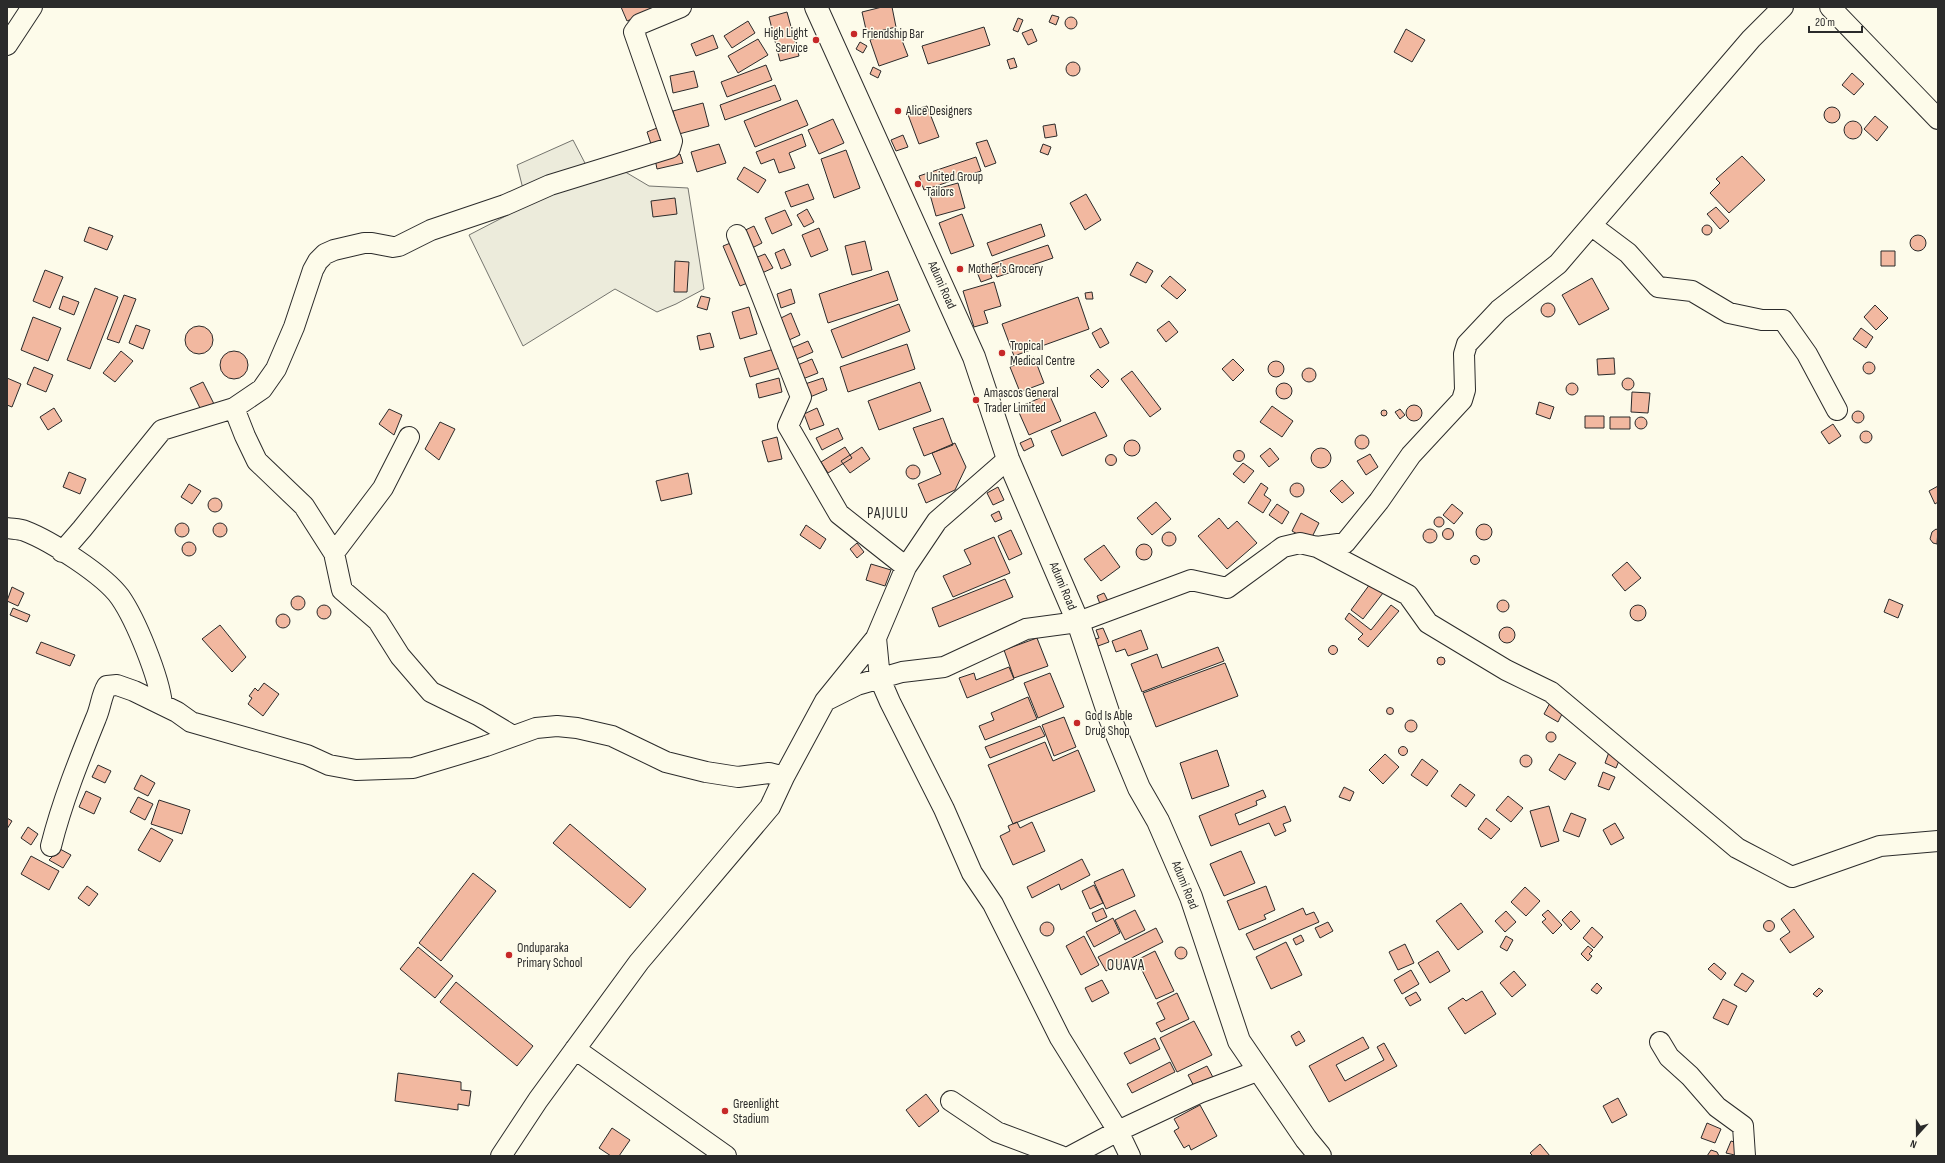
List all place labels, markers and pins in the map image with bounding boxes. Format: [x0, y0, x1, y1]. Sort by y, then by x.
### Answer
place label: High Light Service [764, 25, 808, 56]
place label: Friendship Bar [862, 26, 924, 42]
marker: Friendship Bar [849, 29, 859, 39]
marker: High Light Service [811, 35, 821, 45]
place label: Alice Designers [905, 103, 973, 119]
marker: Alice Designers [893, 106, 903, 116]
place label: United Group Tailors [926, 169, 983, 200]
marker: United Group Tailors [913, 179, 923, 189]
place label: Mother's Grocery [968, 261, 1043, 277]
marker: Mother's Grocery [955, 264, 965, 274]
place label: Tropical Medical Centre [1010, 338, 1075, 369]
marker: Tropical Medical Centre [997, 348, 1007, 358]
place label: Amascos General Trader Limited [983, 385, 1059, 416]
marker: Amascos General Trader Limited [971, 395, 981, 405]
place label: God Is Able Drug Shop [1085, 708, 1133, 739]
marker: God Is Able Drug Shop [1072, 718, 1082, 728]
place label: Onduparaka Primary School [517, 940, 582, 971]
marker: Onduparaka Primary School [504, 950, 514, 960]
place label: Greenlight Stadium [733, 1096, 779, 1127]
marker: Greenlight Stadium [720, 1106, 730, 1116]

